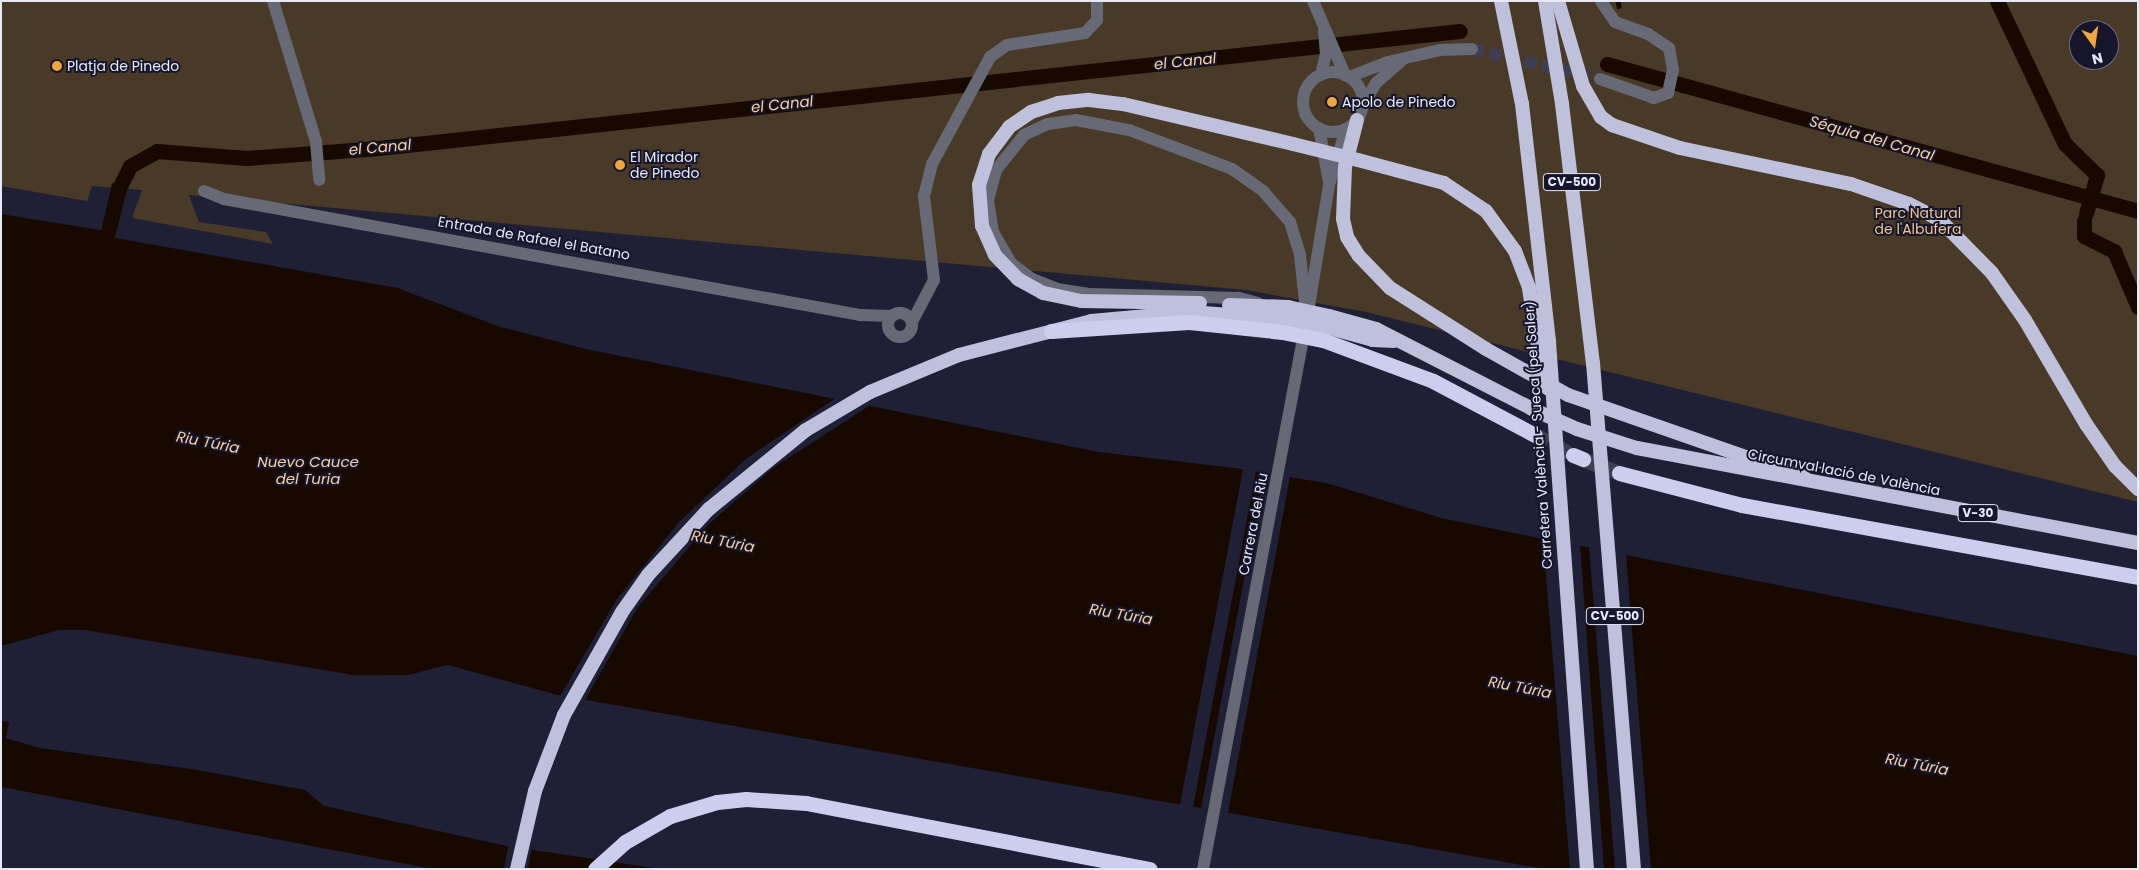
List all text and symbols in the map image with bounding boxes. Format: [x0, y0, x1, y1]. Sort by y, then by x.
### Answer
north arrow [2069, 20, 2119, 70]
text: N [2090, 48, 2105, 70]
water label: el Canal [1153, 49, 1217, 73]
place label: Platja de Pinedo [67, 58, 179, 74]
marker: Platja de Pinedo [51, 60, 63, 72]
water label: el Canal [750, 92, 814, 116]
place label: Apolo de Pinedo [1342, 94, 1455, 110]
marker: Apolo de Pinedo [1326, 96, 1338, 108]
water label: Séquia del Canal [1808, 112, 1936, 164]
water label: el Canal [348, 135, 412, 159]
place label: El Mirador de Pinedo [630, 149, 699, 182]
marker: El Mirador de Pinedo [614, 159, 626, 171]
road number: CV-500 [1542, 172, 1602, 192]
park label: Parc Natural de l'Albufera [1875, 205, 1961, 238]
street label: Entrada de Rafael el Batano [437, 213, 631, 263]
street label: Carretera València - Sueca (pel Saler) [1520, 300, 1556, 570]
water label: Riu Túria [175, 427, 241, 457]
street label: Circumval·lació de València [1746, 445, 1942, 499]
water label: Nuevo Cauce del Turia [257, 452, 359, 487]
street label: Carrera del Riu [1235, 471, 1271, 577]
road number: V-30 [1957, 503, 1999, 522]
water label: Riu Túria [690, 526, 756, 556]
water label: Riu Túria [1088, 600, 1154, 628]
road number: CV-500 [1585, 606, 1645, 626]
water label: Riu Túria [1487, 672, 1553, 702]
water label: Riu Túria [1884, 749, 1950, 779]

